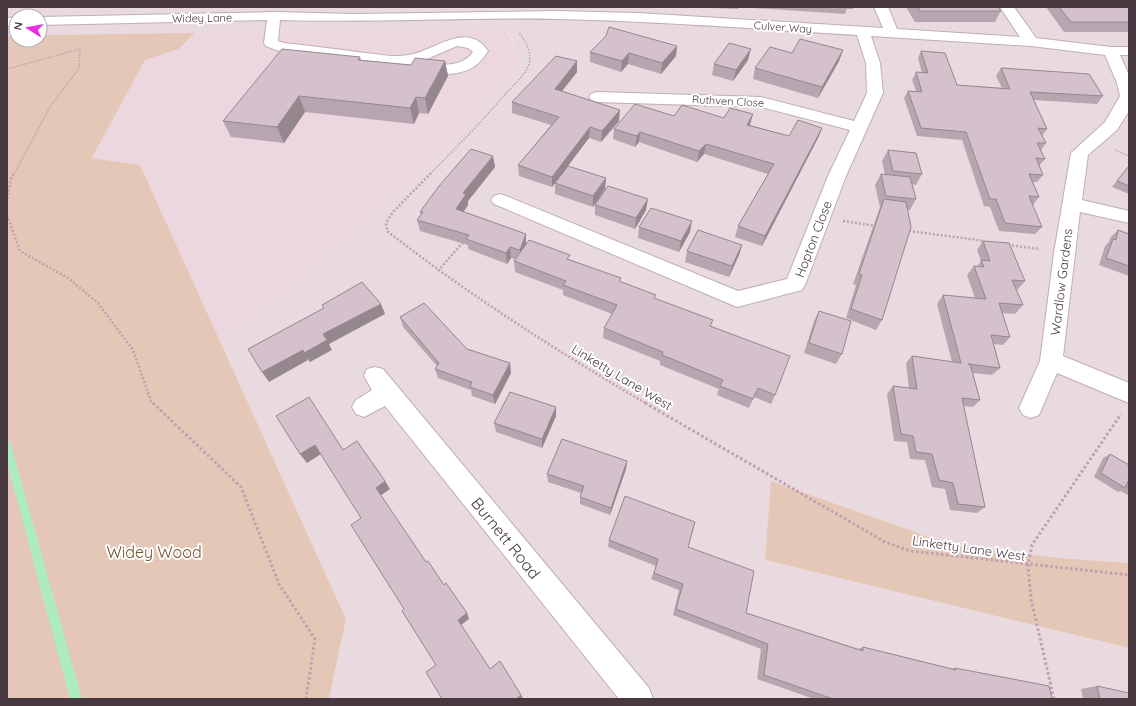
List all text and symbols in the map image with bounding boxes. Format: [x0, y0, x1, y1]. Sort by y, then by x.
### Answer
north arrow [8, 8, 48, 48]
street label: Widey Lane [172, 10, 232, 26]
street label: Culver Way [753, 18, 813, 36]
text: N [11, 21, 26, 31]
street label: Ruthven Close [691, 92, 765, 110]
street label: Hopton Close [791, 198, 835, 280]
street label: Wardlow Gardens [1047, 228, 1075, 336]
street label: Linketty Lane West [569, 341, 675, 413]
street label: Burnett Road [467, 493, 545, 583]
street label: Linketty Lane West [911, 532, 1027, 564]
park label: Widey Wood [106, 542, 202, 562]

